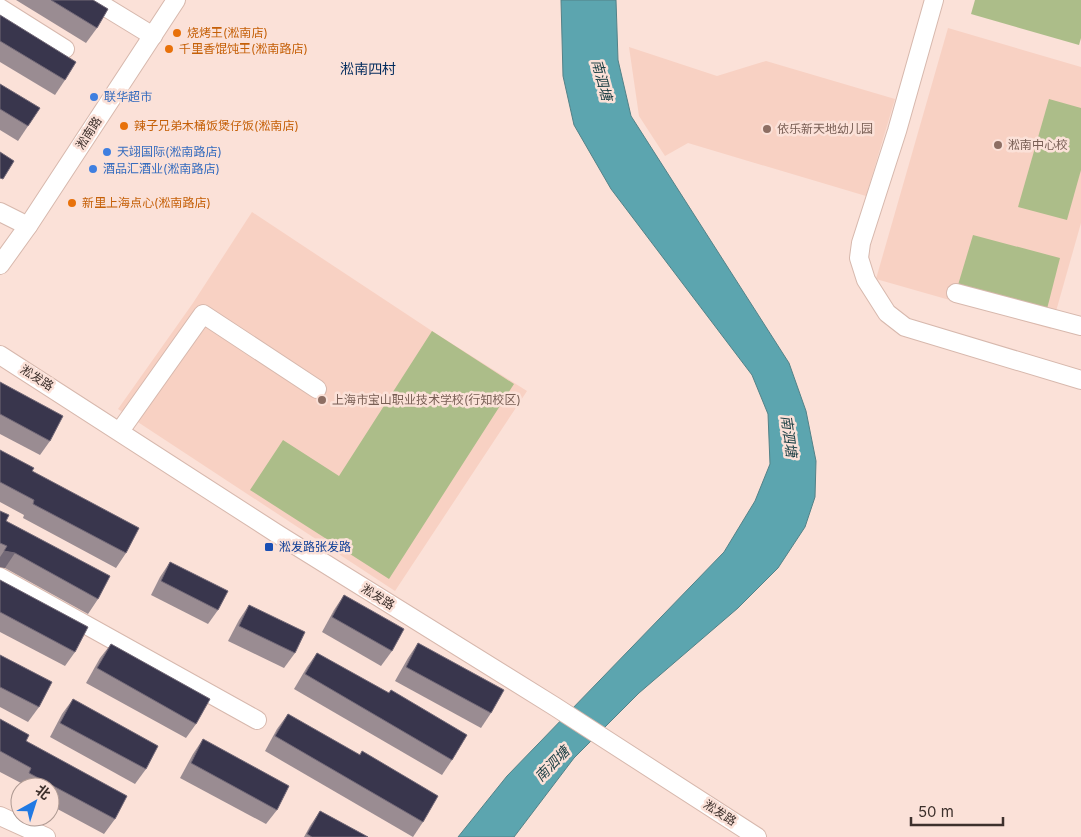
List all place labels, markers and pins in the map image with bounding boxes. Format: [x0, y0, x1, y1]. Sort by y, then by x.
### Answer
place label: 烧烤王(淞南店) [187, 25, 268, 40]
marker: 烧烤王(淞南店) [171, 27, 183, 39]
place label: 千里香馄饨王(淞南路店) [179, 41, 308, 56]
marker: 千里香馄饨王(淞南路店) [163, 43, 175, 55]
place label: 联华超市 [104, 89, 152, 104]
marker: 联华超市 [88, 91, 100, 103]
place label: 辣子兄弟木桶饭煲仔饭(淞南店) [134, 118, 299, 133]
marker: 辣子兄弟木桶饭煲仔饭(淞南店) [118, 120, 130, 132]
place label: 依乐新天地幼儿园 [777, 121, 873, 136]
marker: 依乐新天地幼儿园 [761, 123, 773, 135]
place label: 淞南中心校 [1008, 137, 1068, 152]
marker: 淞南中心校 [992, 139, 1004, 151]
place label: 天翊国际(淞南路店) [117, 144, 222, 159]
marker: 天翊国际(淞南路店) [101, 146, 113, 158]
place label: 酒品汇酒业(淞南路店) [103, 161, 220, 176]
marker: 酒品汇酒业(淞南路店) [87, 163, 99, 175]
place label: 新里上海点心(淞南路店) [82, 195, 211, 210]
marker: 新里上海点心(淞南路店) [66, 197, 78, 209]
place label: 上海市宝山职业技术学校(行知校区) [332, 392, 521, 407]
marker: 上海市宝山职业技术学校(行知校区) [316, 394, 328, 406]
place label: 淞发路张发路 [279, 539, 351, 554]
marker: 淞发路张发路 [263, 541, 275, 553]

